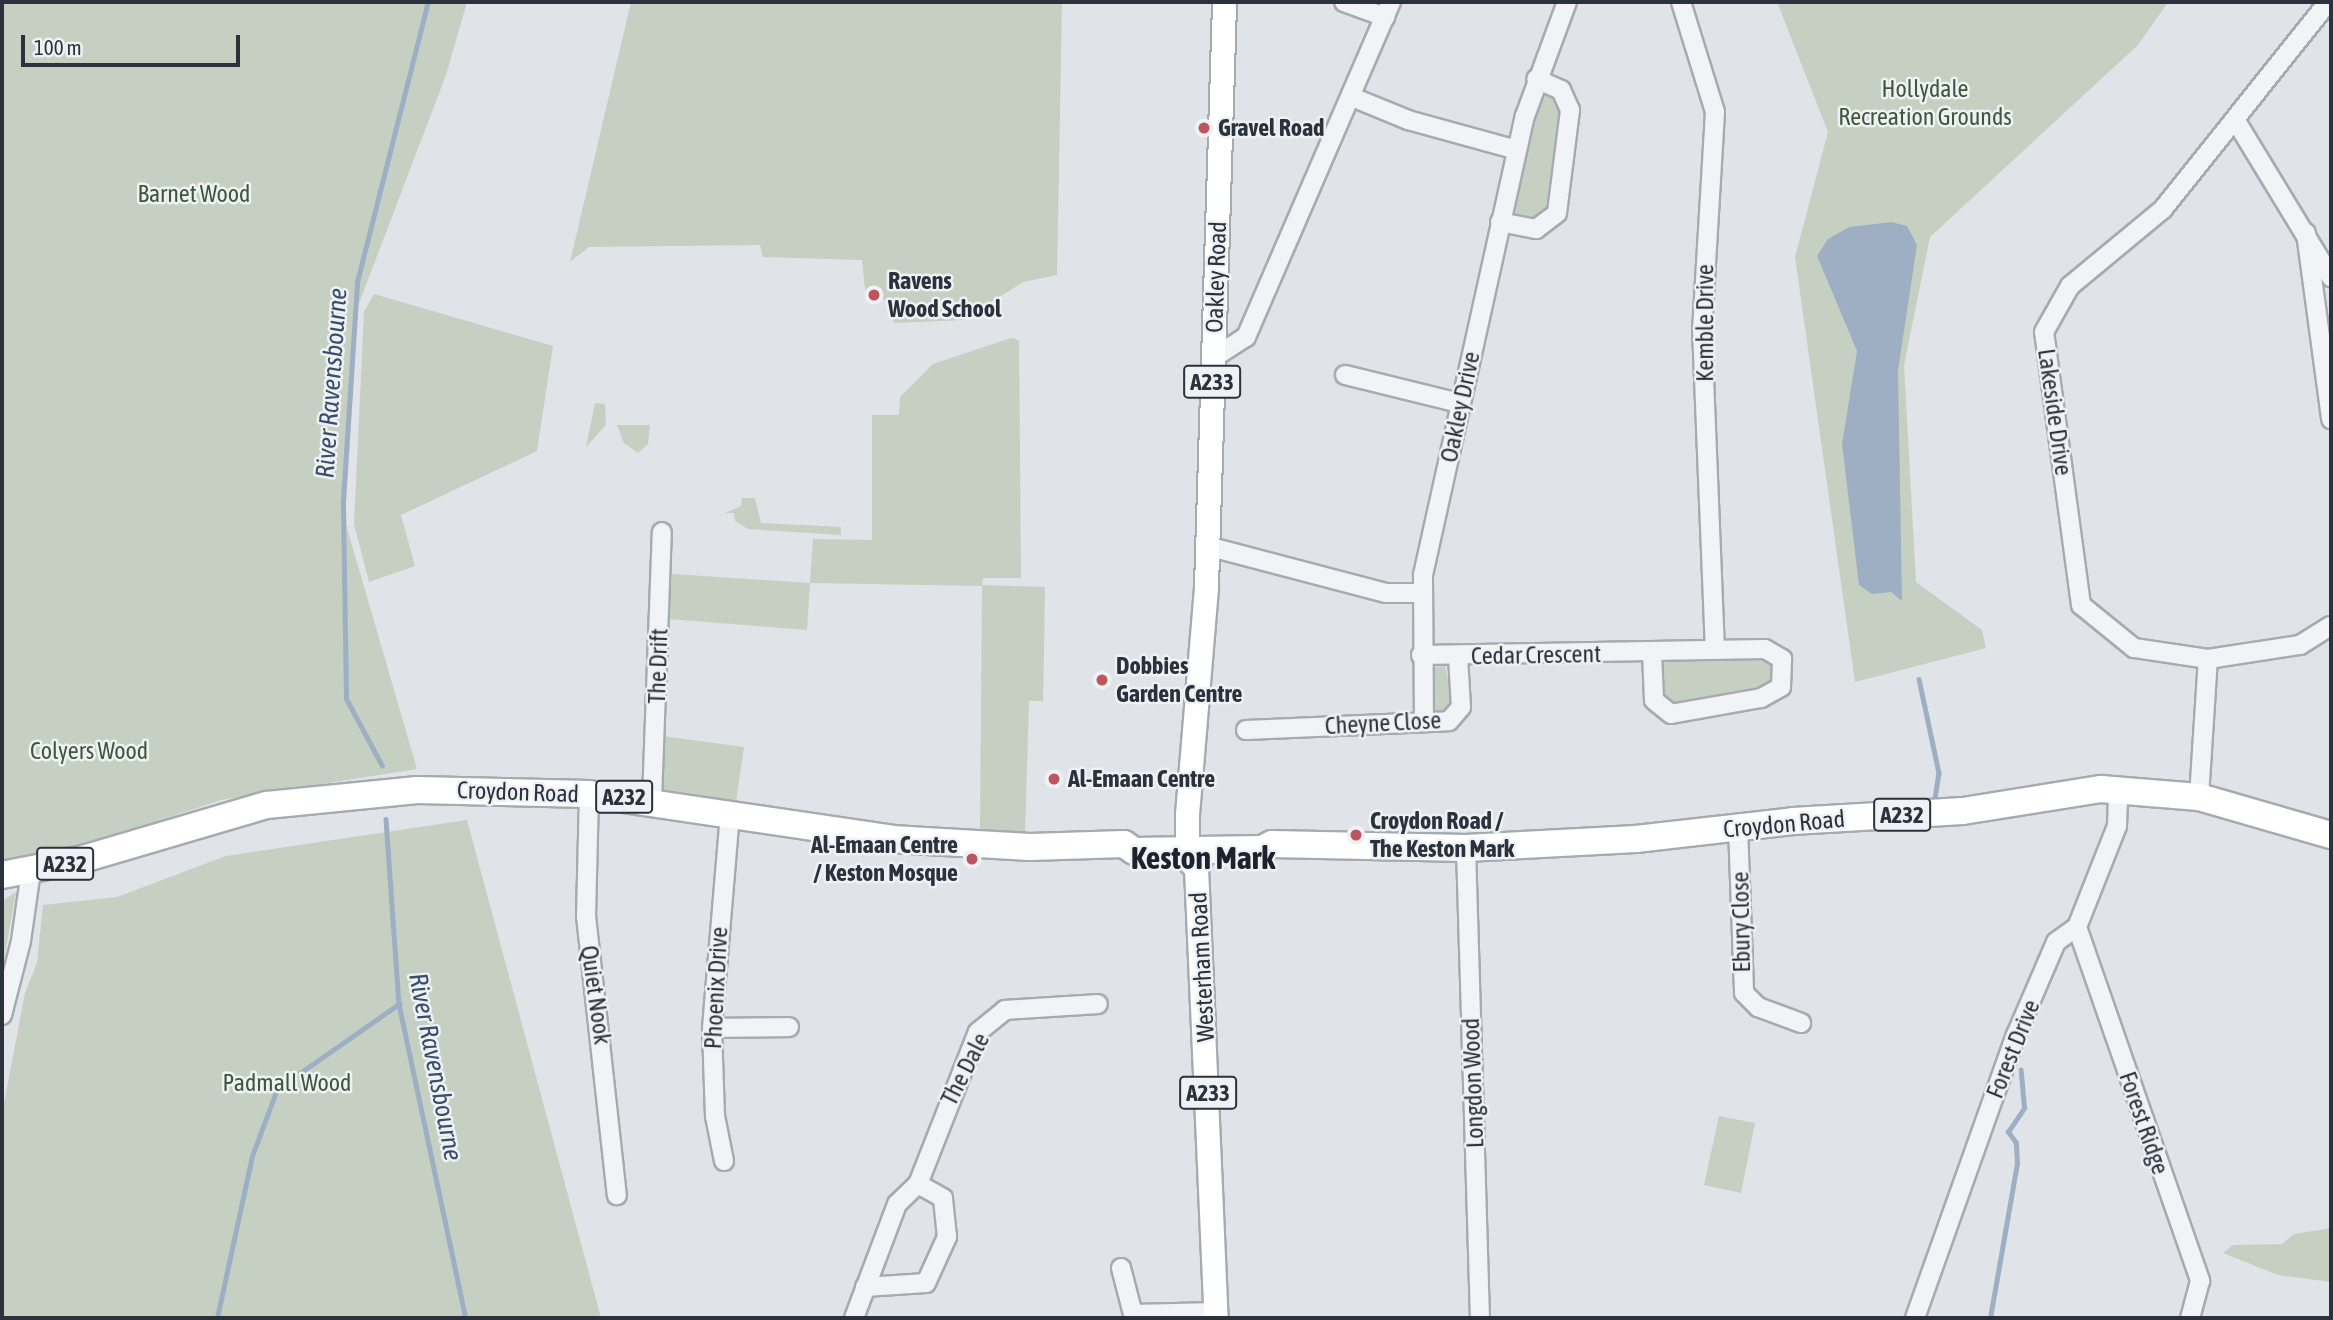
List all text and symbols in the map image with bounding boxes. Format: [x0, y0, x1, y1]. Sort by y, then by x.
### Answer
scale bar [24, 21, 243, 65]
text: 100 m [34, 35, 82, 59]
park label: Hollydale Recreation Grounds [1838, 75, 2012, 131]
place label: Gravel Road [1218, 114, 1324, 142]
marker: Gravel Road [1196, 120, 1212, 136]
park label: Barnet Wood [138, 180, 250, 208]
street label: Oakley Road [1200, 221, 1232, 333]
street label: Kemble Drive [1691, 264, 1719, 382]
place label: Ravens Wood School [888, 267, 1001, 323]
water label: River Ravensbourne [310, 287, 354, 479]
marker: Ravens Wood School [866, 287, 882, 303]
street label: Lakeside Drive [2032, 347, 2078, 477]
street label: Oakley Drive [1434, 349, 1486, 465]
road number: A233 [1182, 362, 1242, 402]
street label: The Drift [642, 628, 674, 704]
street label: Cedar Crescent [1471, 639, 1601, 671]
place label: Dobbies Garden Centre [1116, 652, 1242, 708]
marker: Dobbies Garden Centre [1094, 672, 1110, 688]
street label: Cheyne Close [1324, 706, 1442, 740]
park label: Colyers Wood [30, 737, 148, 765]
place label: Al-Emaan Centre [1068, 765, 1215, 793]
marker: Al-Emaan Centre [1046, 771, 1062, 787]
street label: Croydon Road [457, 775, 579, 809]
road number: A232 [594, 778, 654, 817]
road number: A232 [1872, 796, 1932, 834]
street label: Croydon Road [1722, 804, 1846, 844]
place label: Croydon Road / The Keston Mark [1370, 807, 1514, 863]
marker: Croydon Road / The Keston Mark [1348, 827, 1364, 843]
place label: Al-Emaan Centre / Keston Mosque [811, 831, 958, 887]
district label: Keston Mark [1131, 839, 1275, 877]
road number: A232 [35, 844, 95, 884]
marker: Al-Emaan Centre / Keston Mosque [964, 851, 980, 867]
street label: Ebury Close [1726, 871, 1756, 973]
street label: Westerham Road [1184, 891, 1220, 1043]
street label: Phoenix Drive [698, 926, 734, 1050]
street label: Quiet Nook [575, 944, 617, 1046]
water label: River Ravensbourne [401, 970, 469, 1164]
street label: Forest Drive [1980, 996, 2046, 1102]
street label: Longdon Wood [1456, 1017, 1490, 1149]
street label: The Dale [935, 1028, 995, 1110]
street label: Forest Ridge [2113, 1068, 2175, 1178]
park label: Padmall Wood [223, 1069, 351, 1097]
road number: A233 [1178, 1074, 1238, 1112]

